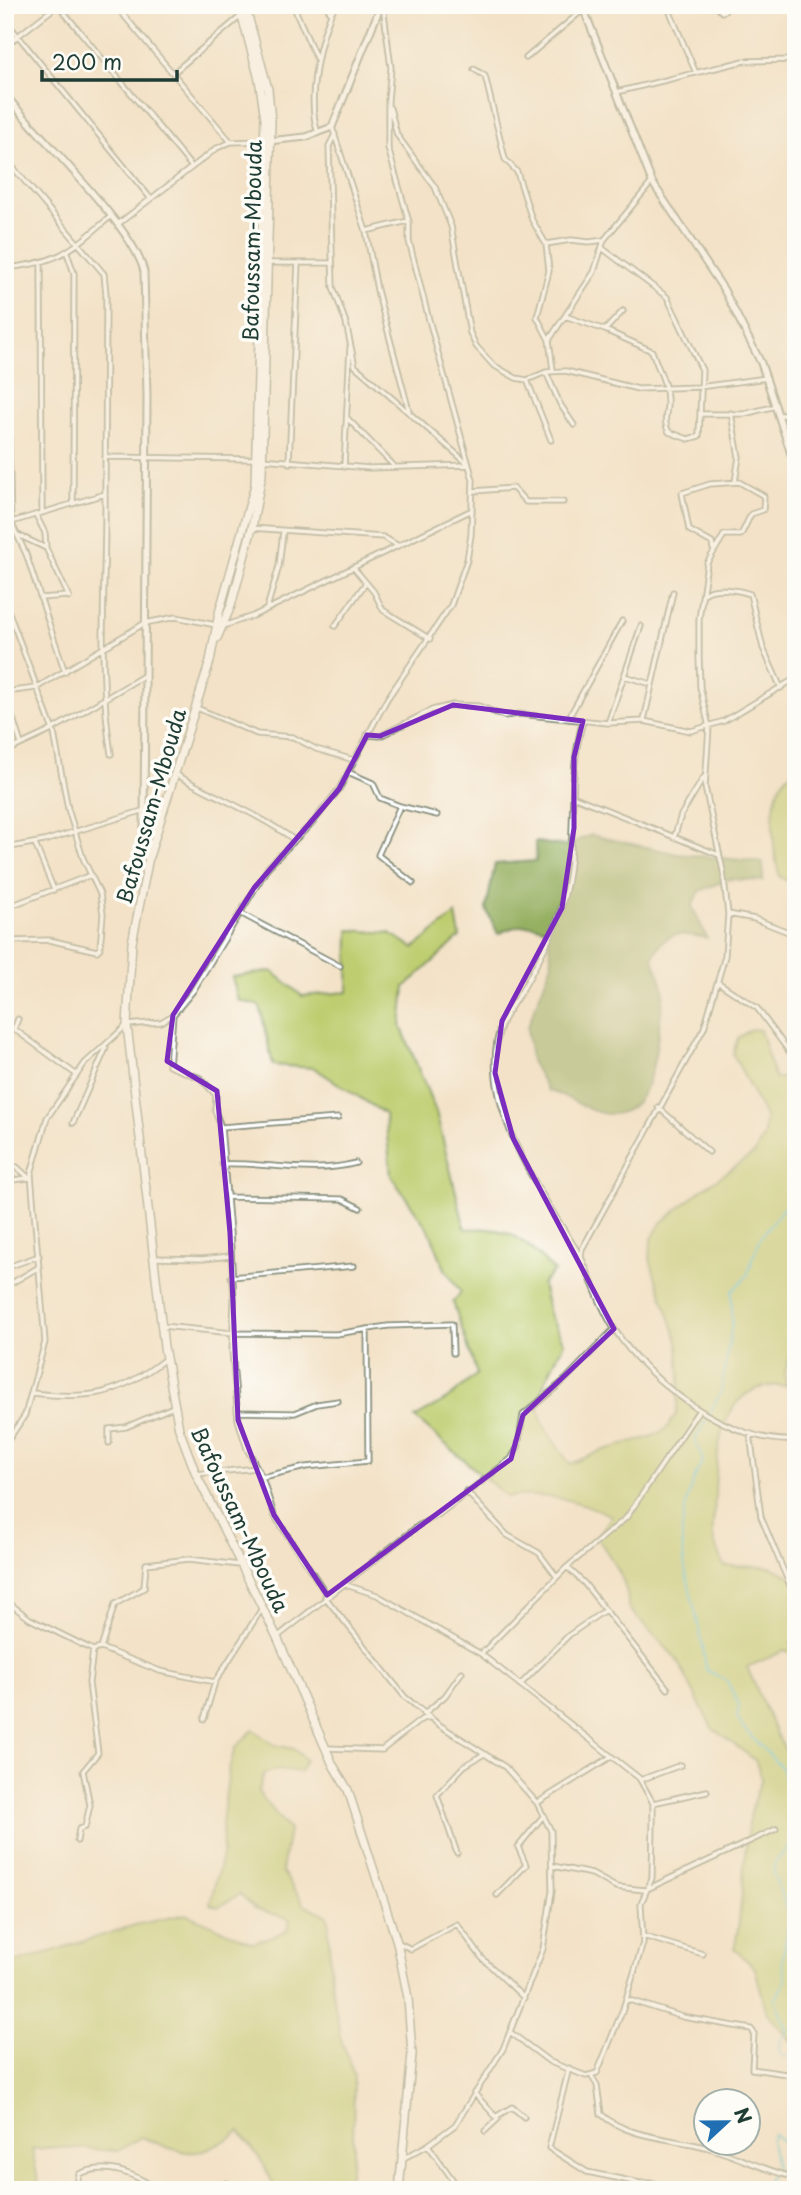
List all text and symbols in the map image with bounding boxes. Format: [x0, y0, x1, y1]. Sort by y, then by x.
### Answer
scale bar [42, 38, 177, 82]
text: 200 m [52, 45, 122, 77]
street label: Bafoussam-Mbouda [233, 139, 269, 342]
street label: Bafoussam-Mbouda [107, 704, 193, 908]
street label: Bafoussam-Mbouda [184, 1421, 298, 1618]
north arrow [692, 2086, 762, 2156]
text: N [728, 2103, 759, 2127]

